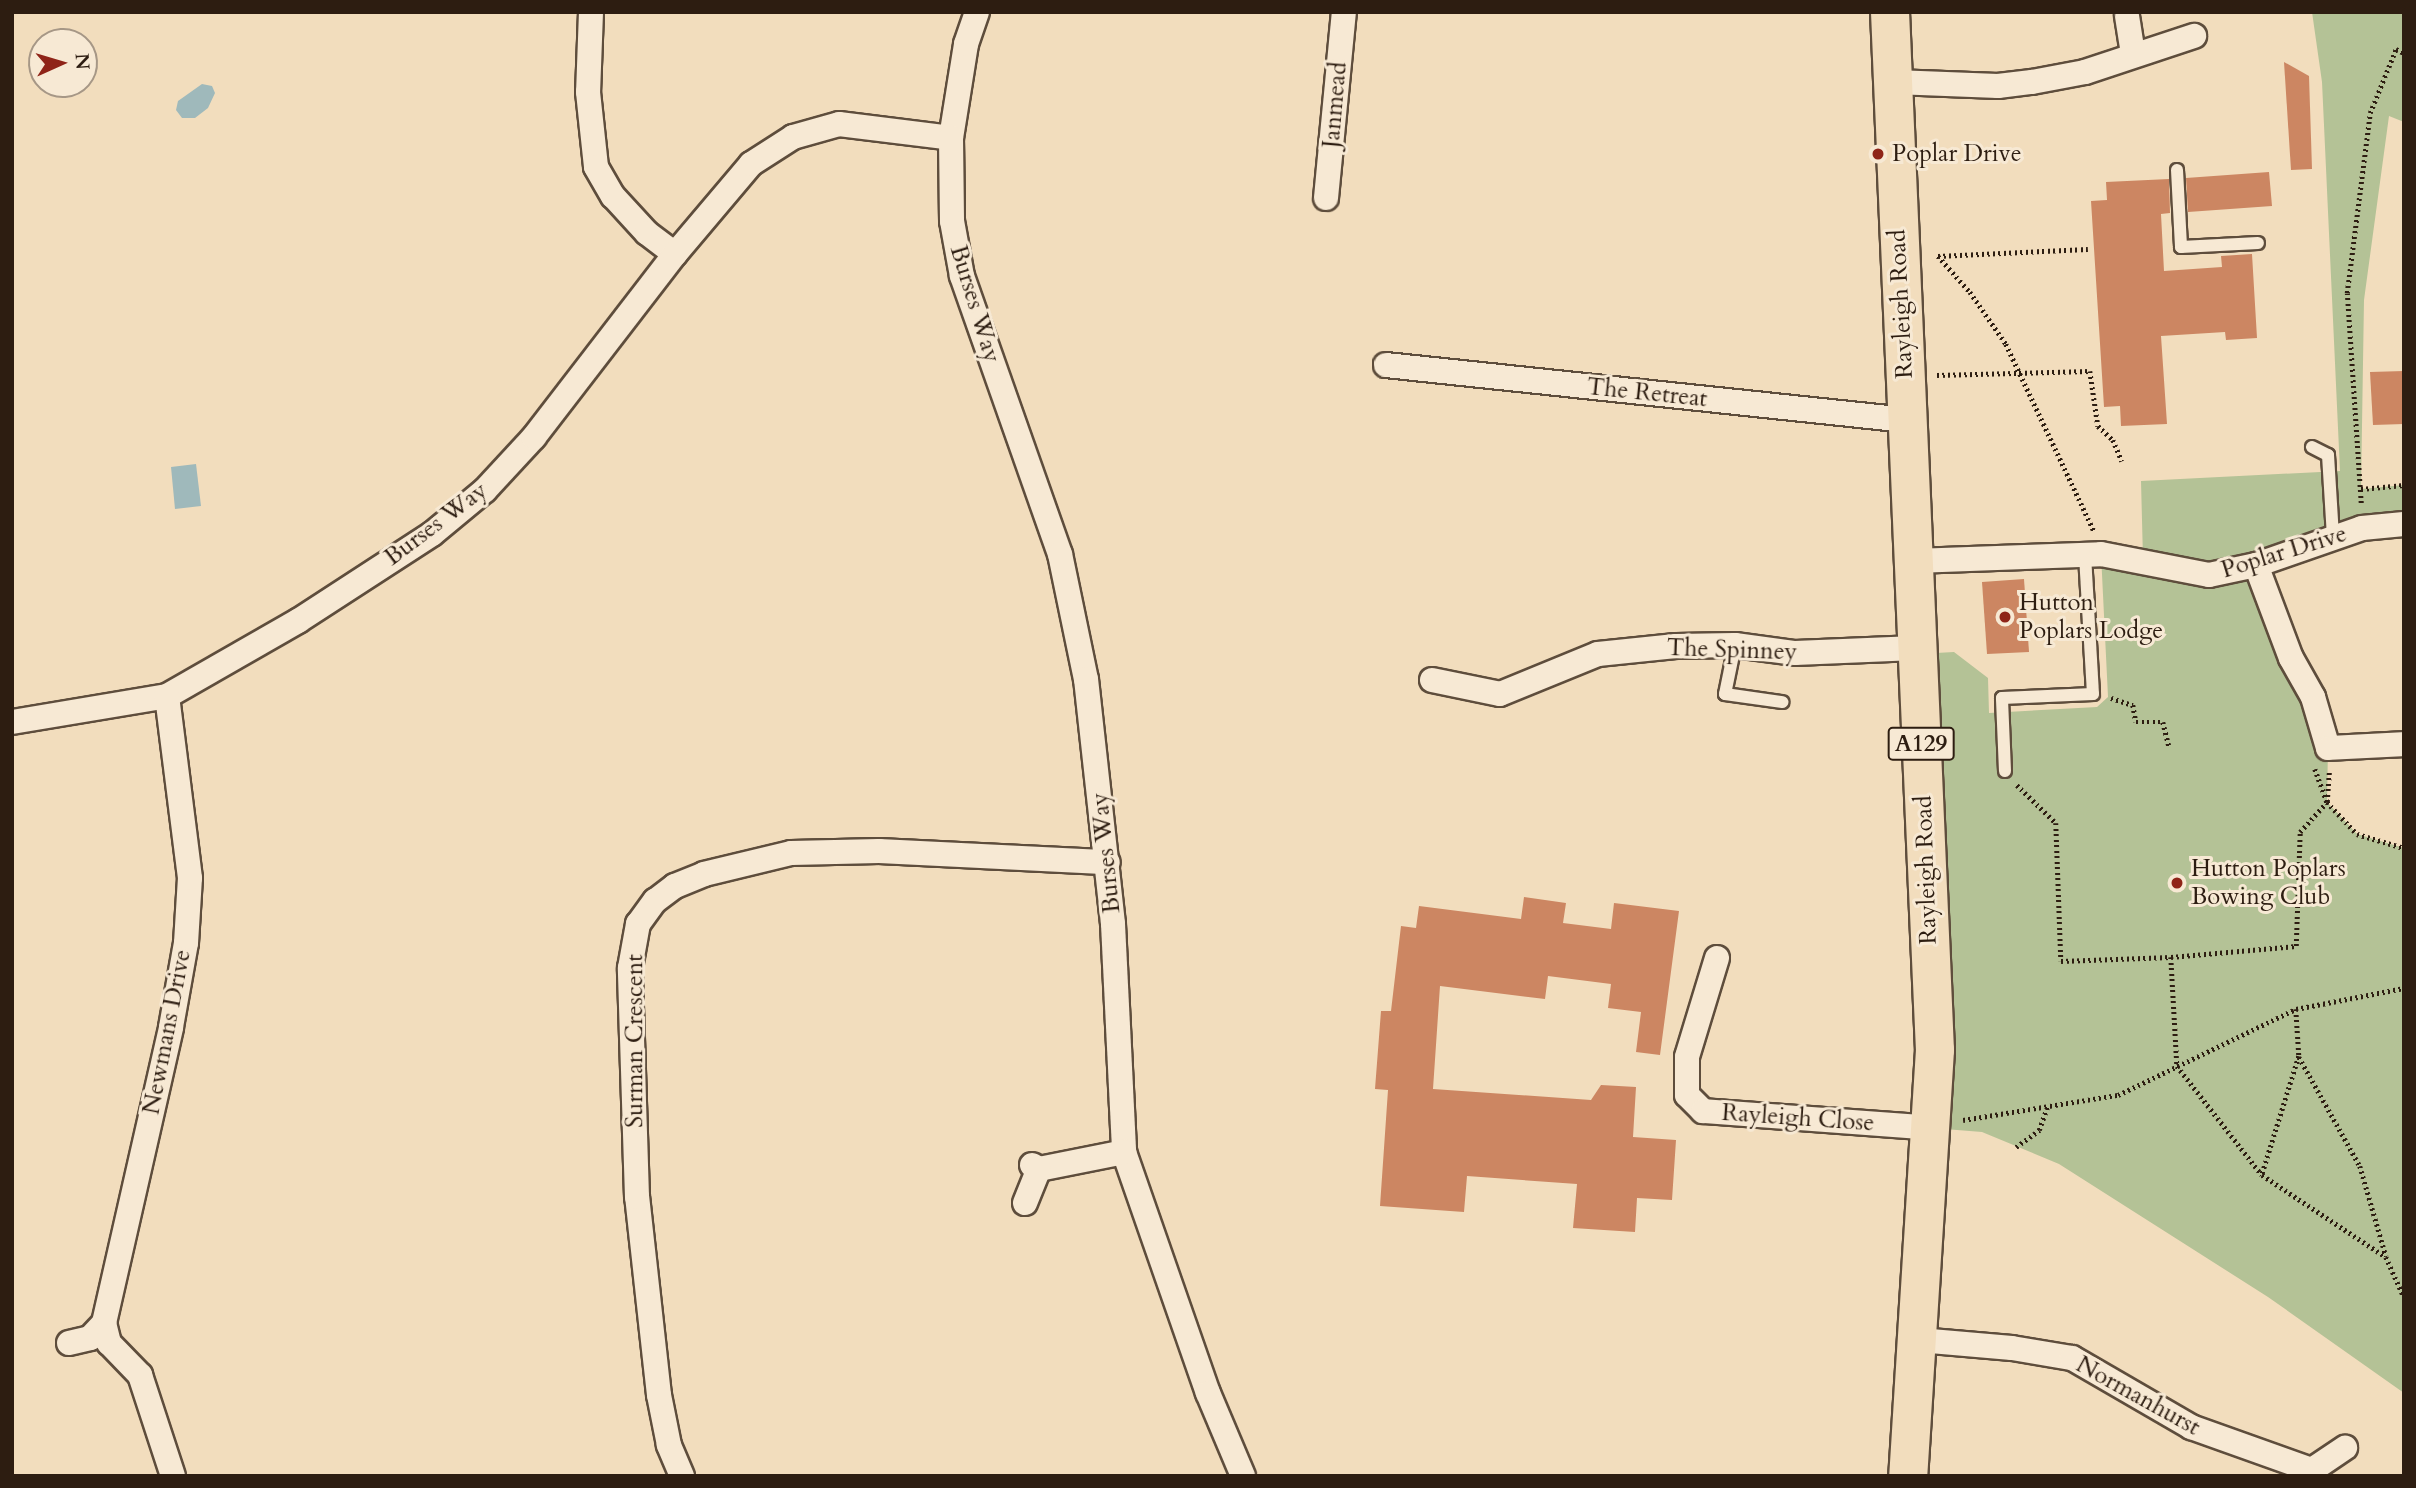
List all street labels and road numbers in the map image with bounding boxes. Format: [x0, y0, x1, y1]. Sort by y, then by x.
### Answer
street label: Janmead [1317, 61, 1353, 149]
street label: Rayleigh Road [1883, 229, 1919, 379]
street label: Burses Way [944, 242, 1006, 366]
street label: The Retreat [1585, 372, 1709, 414]
street label: Burses Way [379, 476, 493, 572]
street label: Poplar Drive [2218, 519, 2350, 585]
street label: The Spinney [1666, 633, 1798, 667]
road number: A129 [1886, 724, 1956, 764]
street label: Burses Way [1085, 791, 1127, 915]
street label: Rayleigh Road [1909, 795, 1943, 945]
street label: Newmans Drive [137, 947, 197, 1117]
street label: Surman Crescent [621, 954, 649, 1128]
street label: Rayleigh Close [1721, 1098, 1875, 1138]
street label: Normanhurst [2071, 1350, 2205, 1442]

